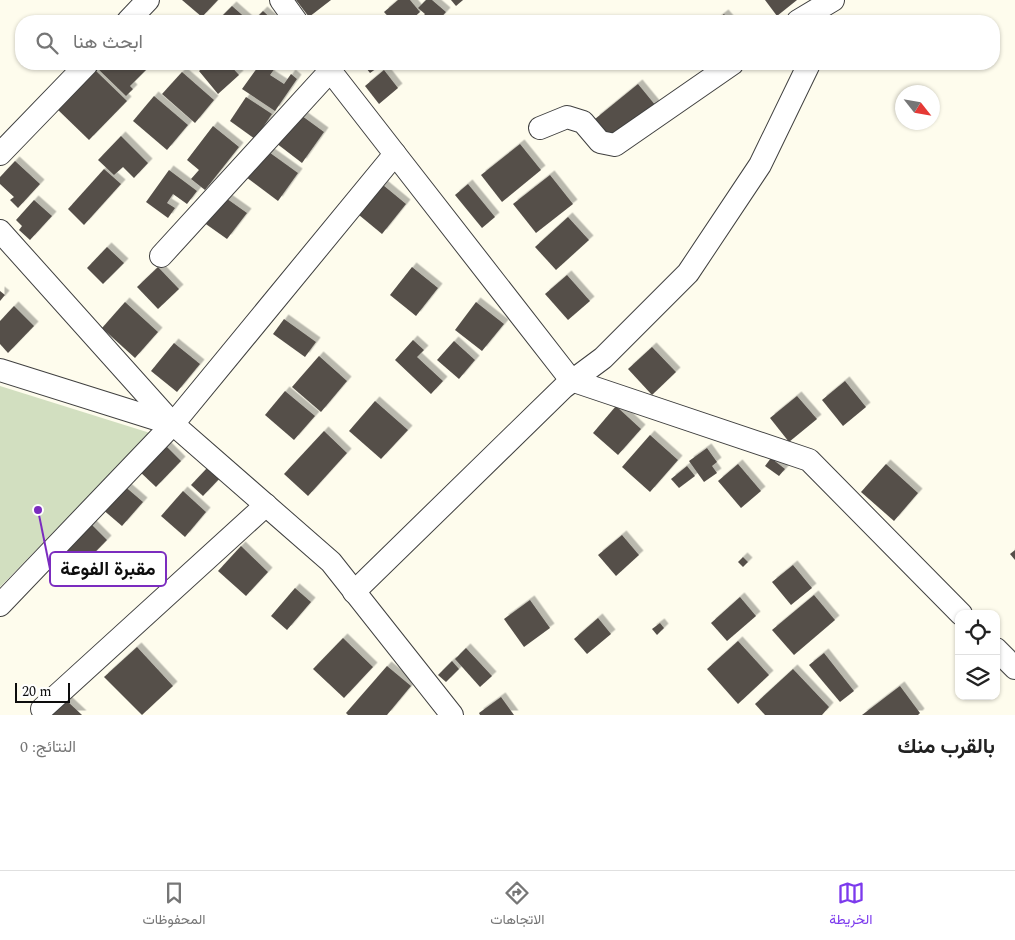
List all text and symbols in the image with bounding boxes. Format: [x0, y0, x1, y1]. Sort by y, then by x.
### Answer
search box [15, 15, 1000, 70]
text: ابحث هنا [73, 28, 143, 57]
icon: search [33, 29, 61, 57]
north arrow [895, 85, 940, 130]
callout: مقبرة الفوعة [50, 552, 166, 586]
text: مقبرة الفوعة [60, 555, 156, 584]
map controls [955, 610, 1000, 700]
button: locate [955, 610, 1000, 655]
button: layers [955, 655, 1000, 700]
scale bar [15, 680, 70, 703]
text: 20 m [22, 681, 52, 702]
text: بالقرب منك [898, 731, 995, 763]
text: النتائج: 0 [20, 735, 76, 759]
tab: المحفوظات [142, 879, 205, 932]
tab: الاتجاهات [490, 879, 545, 932]
tab: الخريطة [829, 879, 873, 932]

